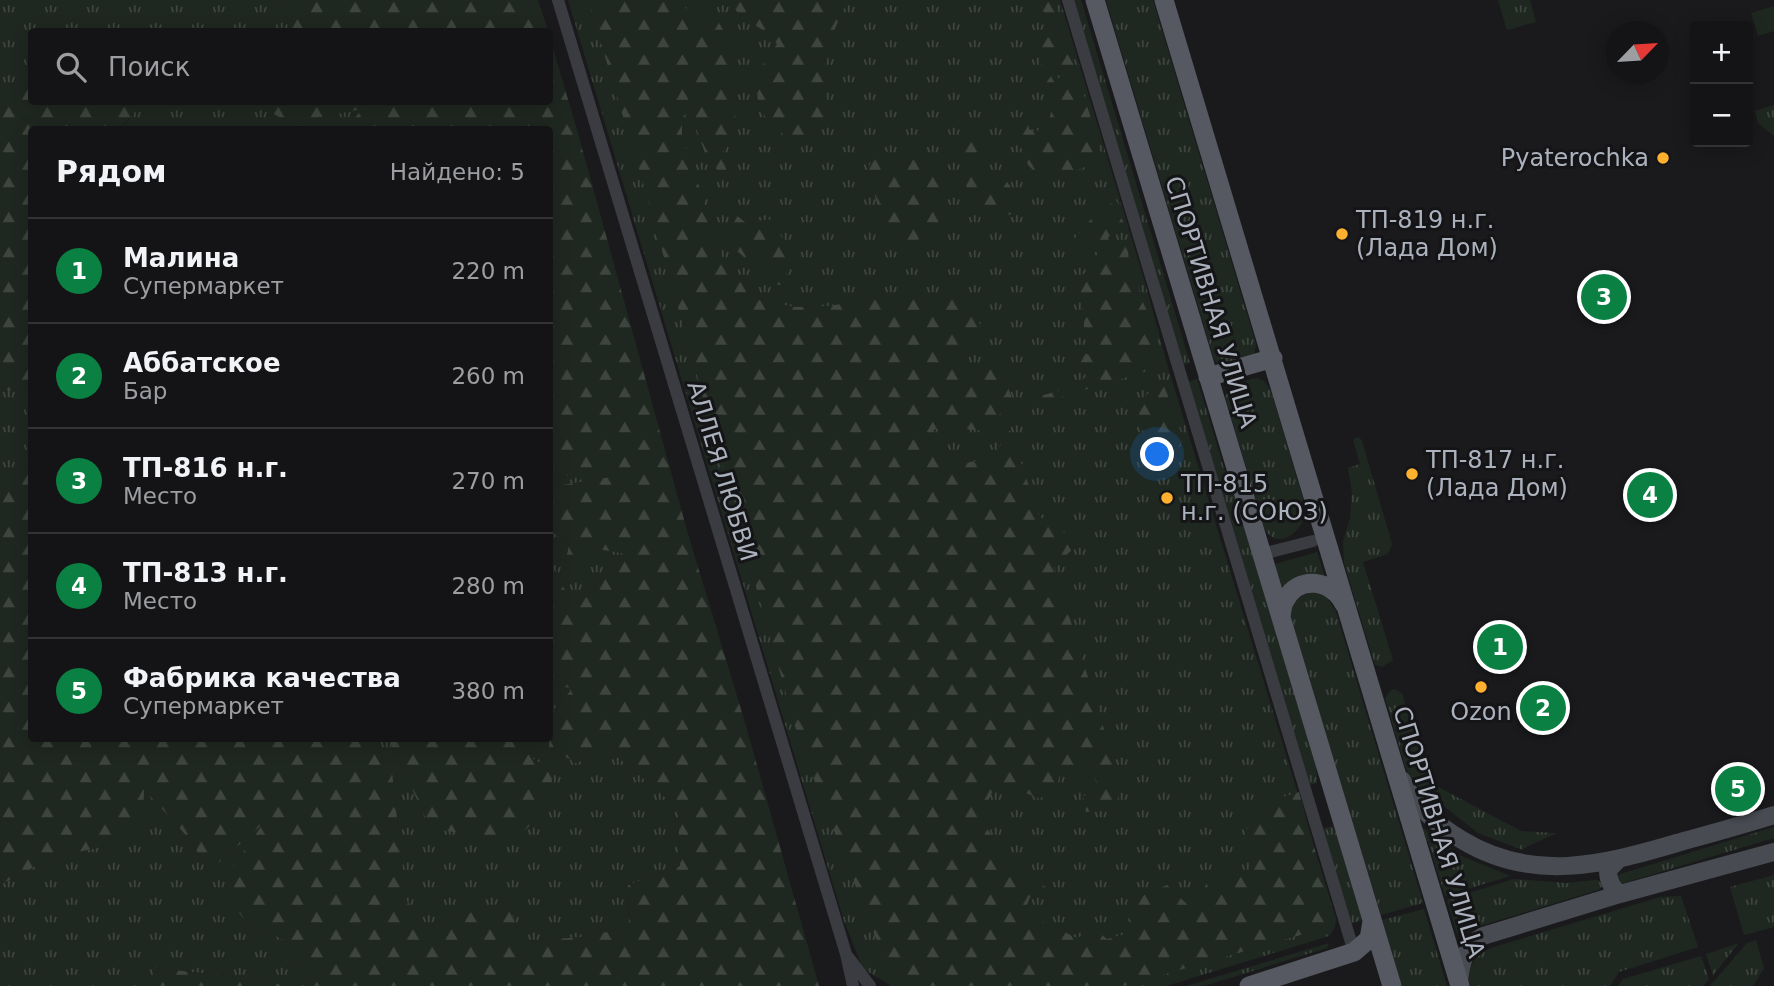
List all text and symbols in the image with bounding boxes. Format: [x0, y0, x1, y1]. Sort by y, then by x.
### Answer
north arrow [1606, 21, 1669, 84]
map controls [1690, 21, 1753, 147]
button: + [1690, 21, 1753, 84]
search box [28, 28, 553, 105]
icon: search [52, 48, 90, 86]
text: Поиск [108, 52, 190, 82]
button: − [1690, 84, 1753, 147]
place label: Pyaterochka [1501, 144, 1649, 172]
marker: Pyaterochka [1655, 150, 1671, 166]
text: Рядом [56, 154, 167, 189]
text: Найдено: 5 [390, 159, 525, 185]
street label: СПОРТИВНАЯ УЛИЦА [1159, 173, 1263, 432]
place label: ТП-819 н.г. (Лада Дом) [1355, 206, 1498, 262]
marker: ТП-819 н.г. (Лада Дом) [1334, 226, 1350, 242]
text: Малина [123, 243, 239, 273]
text: 1 [71, 258, 87, 284]
text: 220 m [451, 258, 525, 284]
pin: 3 [1581, 271, 1627, 323]
text: Супермаркет [123, 273, 284, 299]
text: Аббатское [123, 348, 281, 378]
text: 2 [71, 363, 87, 389]
text: 260 m [451, 363, 525, 389]
text: Бар [123, 378, 167, 404]
street label: АЛЛЕЯ ЛЮБВИ [681, 378, 763, 564]
your location [1140, 437, 1174, 471]
place label: ТП-817 н.г. (Лада Дом) [1425, 446, 1568, 502]
text: ТП-816 н.г. [123, 453, 288, 483]
marker: ТП-817 н.г. (Лада Дом) [1404, 466, 1420, 482]
text: 3 [71, 468, 87, 494]
text: 270 m [451, 468, 525, 494]
pin: 4 [1627, 469, 1673, 521]
place label: ТП-815 н.г. (СОЮЗ) [1180, 470, 1328, 526]
text: Место [123, 483, 197, 509]
marker: ТП-815 н.г. (СОЮЗ) [1159, 490, 1175, 506]
text: ТП-813 н.г. [123, 558, 288, 588]
text: 4 [71, 573, 87, 599]
text: 280 m [451, 573, 525, 599]
text: Место [123, 588, 197, 614]
pin: 1 [1477, 621, 1523, 673]
text: Фабрика качества [123, 663, 401, 693]
text: 5 [71, 678, 87, 704]
text: 380 m [451, 678, 525, 704]
marker: Ozon [1473, 679, 1489, 695]
pin: 2 [1520, 682, 1566, 734]
text: Супермаркет [123, 693, 284, 719]
place label: Ozon [1450, 698, 1512, 726]
street label: СПОРТИВНАЯ УЛИЦА [1387, 703, 1491, 962]
pin: 5 [1715, 763, 1761, 815]

